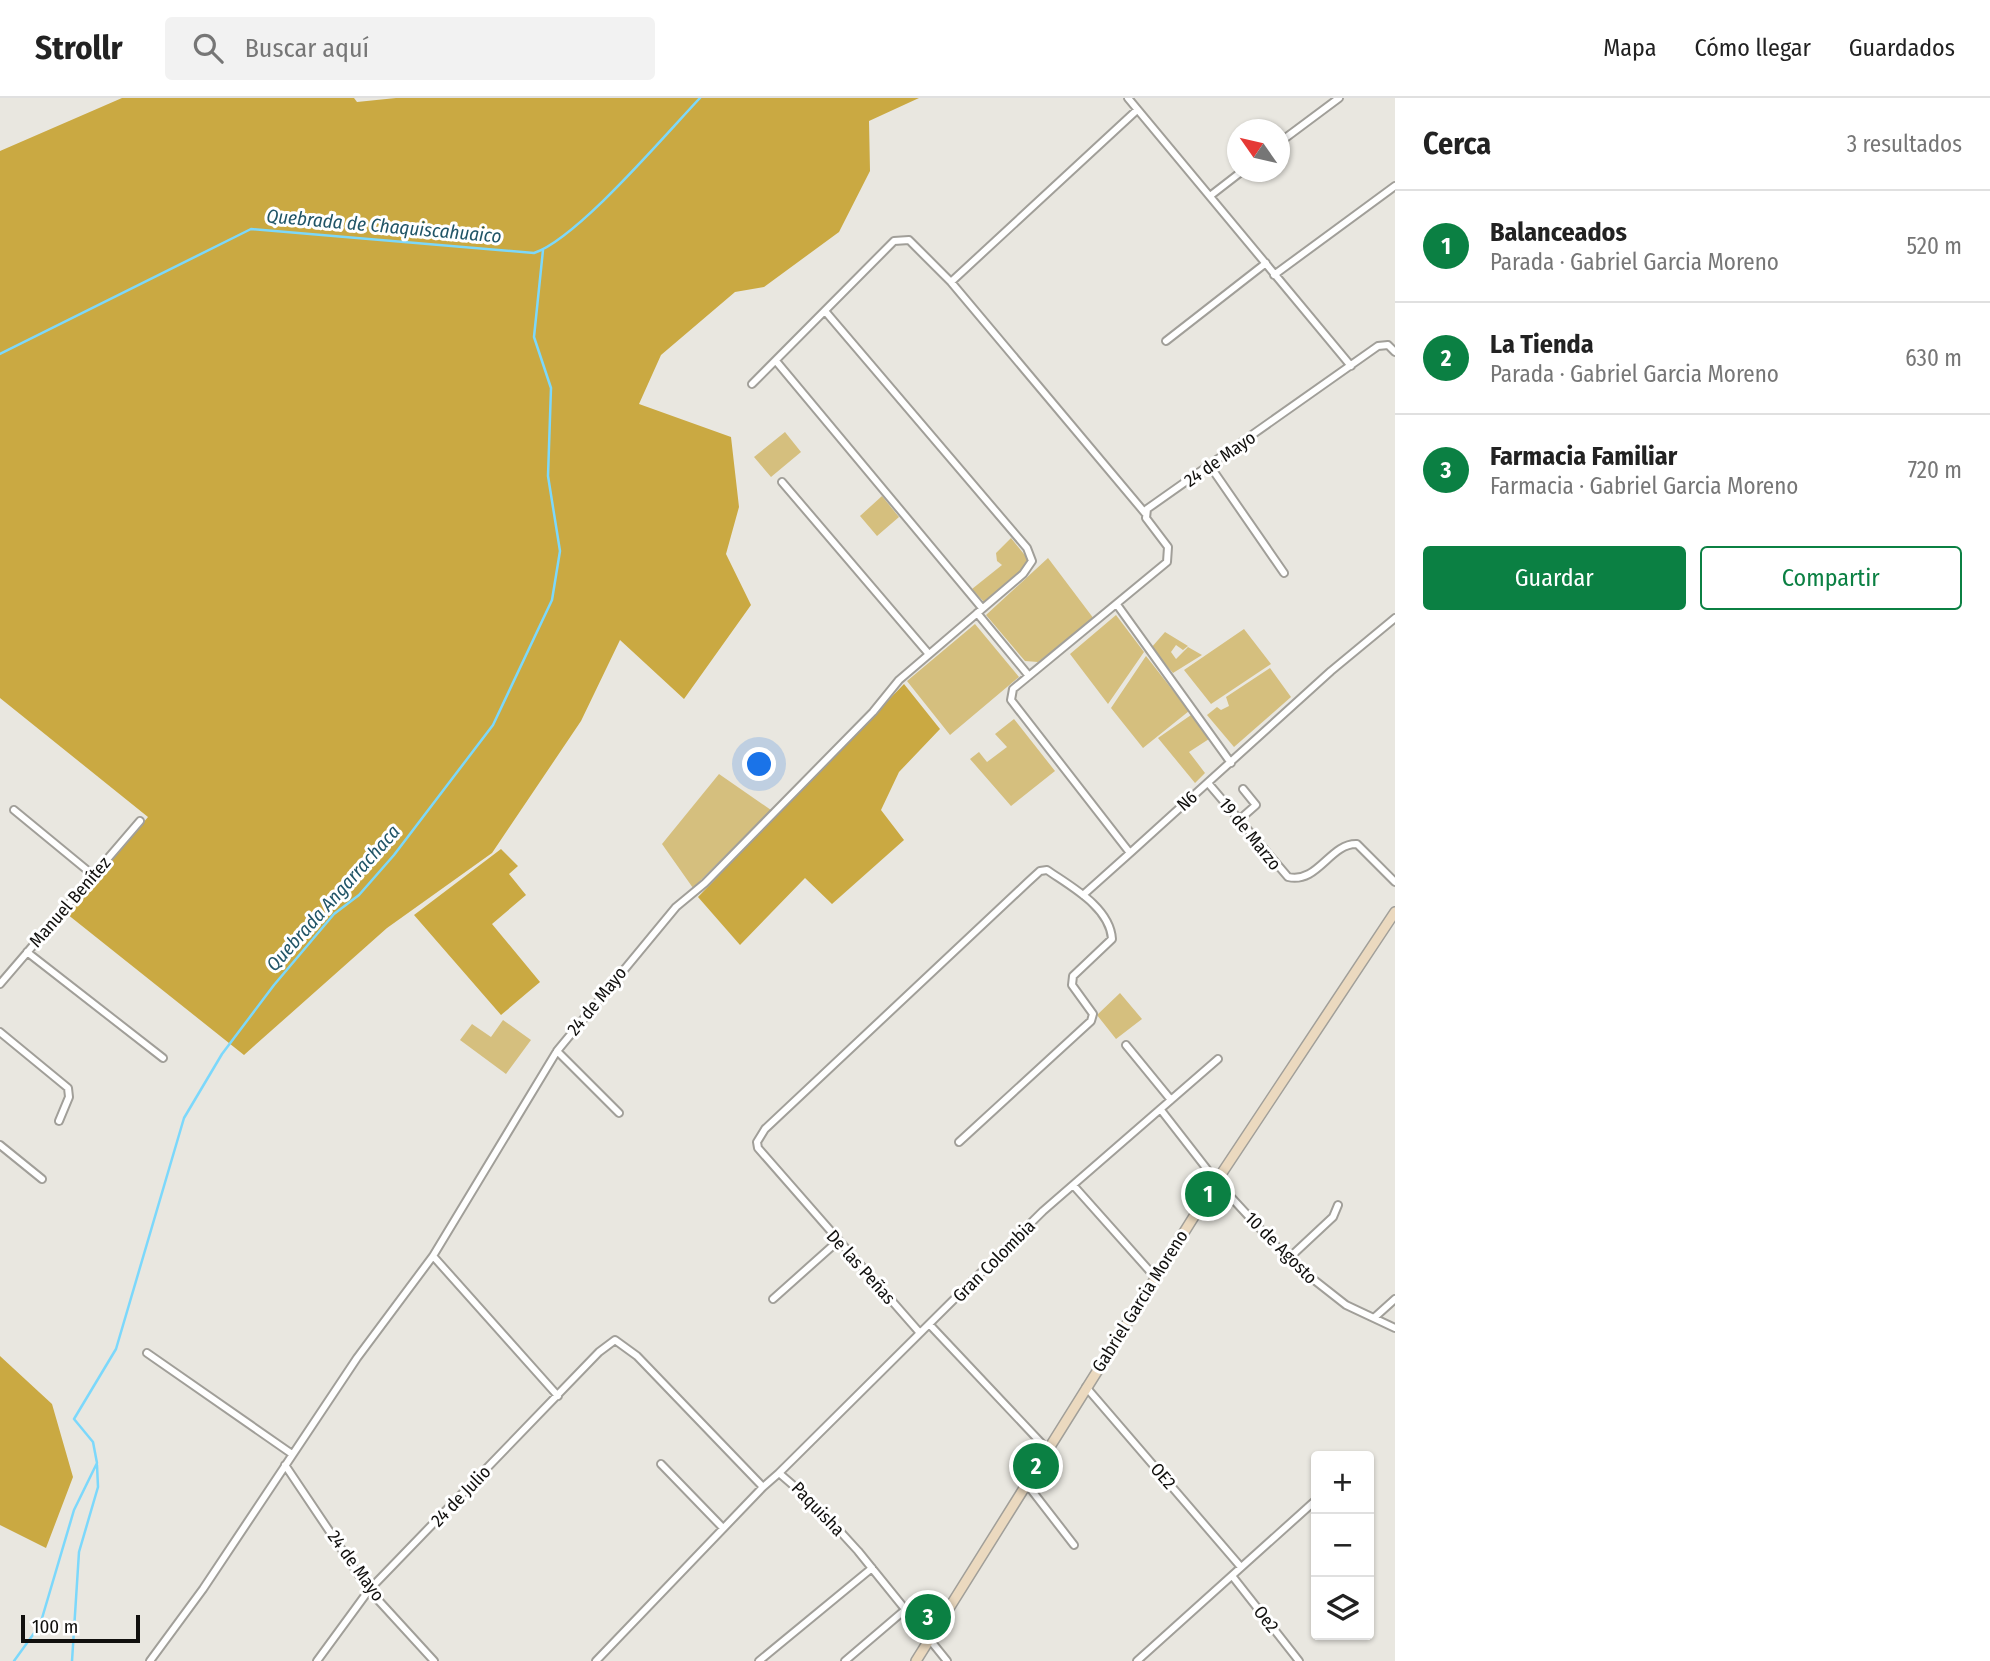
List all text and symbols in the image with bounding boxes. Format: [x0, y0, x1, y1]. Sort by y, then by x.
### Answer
search box [165, 17, 655, 80]
text: Strollr [35, 28, 123, 68]
icon: search [189, 29, 227, 67]
text: Buscar aquí [245, 33, 369, 64]
text: Mapa [1603, 34, 1656, 62]
text: Cómo llegar [1694, 34, 1811, 62]
text: Guardados [1849, 34, 1955, 62]
north arrow [1227, 119, 1290, 182]
text: Cerca [1423, 126, 1491, 162]
text: 3 resultados [1847, 130, 1962, 158]
water label: Quebrada de Chaquiscahuaico [265, 204, 503, 248]
text: Balanceados [1490, 217, 1627, 248]
text: 1 [1441, 232, 1451, 260]
text: 520 m [1906, 232, 1962, 260]
text: Parada · Gabriel Garcia Moreno [1490, 248, 1779, 276]
text: La Tienda [1490, 329, 1594, 360]
text: 2 [1441, 344, 1451, 372]
text: 630 m [1905, 344, 1962, 372]
text: Parada · Gabriel Garcia Moreno [1490, 360, 1779, 388]
street label: 24 de Mayo [1180, 426, 1260, 492]
text: Farmacia Familiar [1490, 441, 1677, 472]
text: 3 [1441, 456, 1451, 484]
text: 720 m [1908, 456, 1962, 484]
text: Farmacia · Gabriel Garcia Moreno [1490, 472, 1798, 500]
button: Guardar [1423, 546, 1686, 610]
button: Compartir [1700, 546, 1962, 610]
your location [742, 747, 776, 781]
street label: N6 [1172, 786, 1202, 816]
street label: 19 de Marzo [1214, 793, 1286, 875]
water label: Quebrada Angarrachaca [261, 820, 405, 976]
street label: Manuel Benítez [25, 852, 115, 952]
street label: 24 de Mayo [563, 962, 631, 1040]
pin: 1 [1185, 1168, 1231, 1220]
street label: 10 de Agosto [1240, 1207, 1322, 1289]
street label: Gran Colombia [948, 1215, 1040, 1307]
street label: De las Peñas [822, 1225, 900, 1309]
street label: Gabriel Garcia Moreno [1087, 1226, 1193, 1376]
pin: 2 [1013, 1440, 1059, 1492]
map controls [1311, 1451, 1374, 1640]
button: + [1311, 1451, 1374, 1514]
street label: OE2 [1146, 1458, 1180, 1494]
street label: 24 de Julio [427, 1461, 495, 1531]
street label: Paquisha [787, 1477, 849, 1541]
button: − [1311, 1514, 1374, 1577]
street label: 24 de Mayo [323, 1526, 389, 1606]
button: layers [1311, 1577, 1374, 1640]
pin: 3 [905, 1591, 951, 1643]
street label: Oe2 [1249, 1601, 1283, 1637]
scale bar [21, 1612, 140, 1644]
text: 100 m [32, 1615, 78, 1638]

